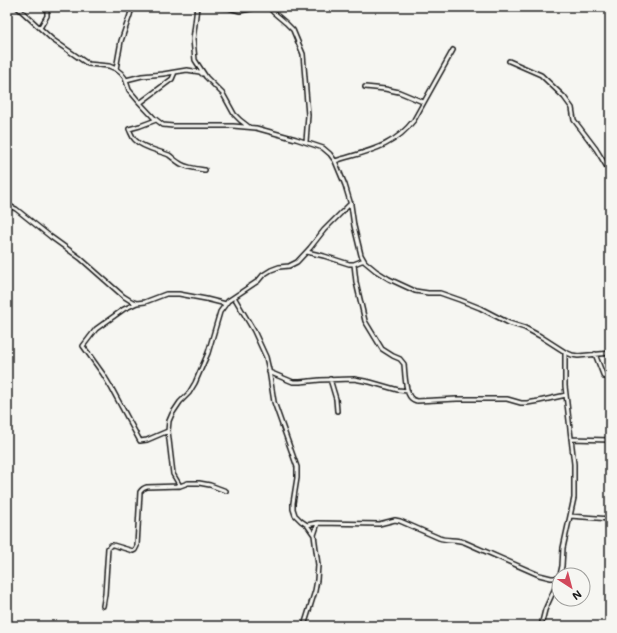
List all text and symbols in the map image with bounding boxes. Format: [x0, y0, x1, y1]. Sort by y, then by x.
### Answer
north arrow [551, 567, 591, 607]
text: N [569, 587, 585, 604]

